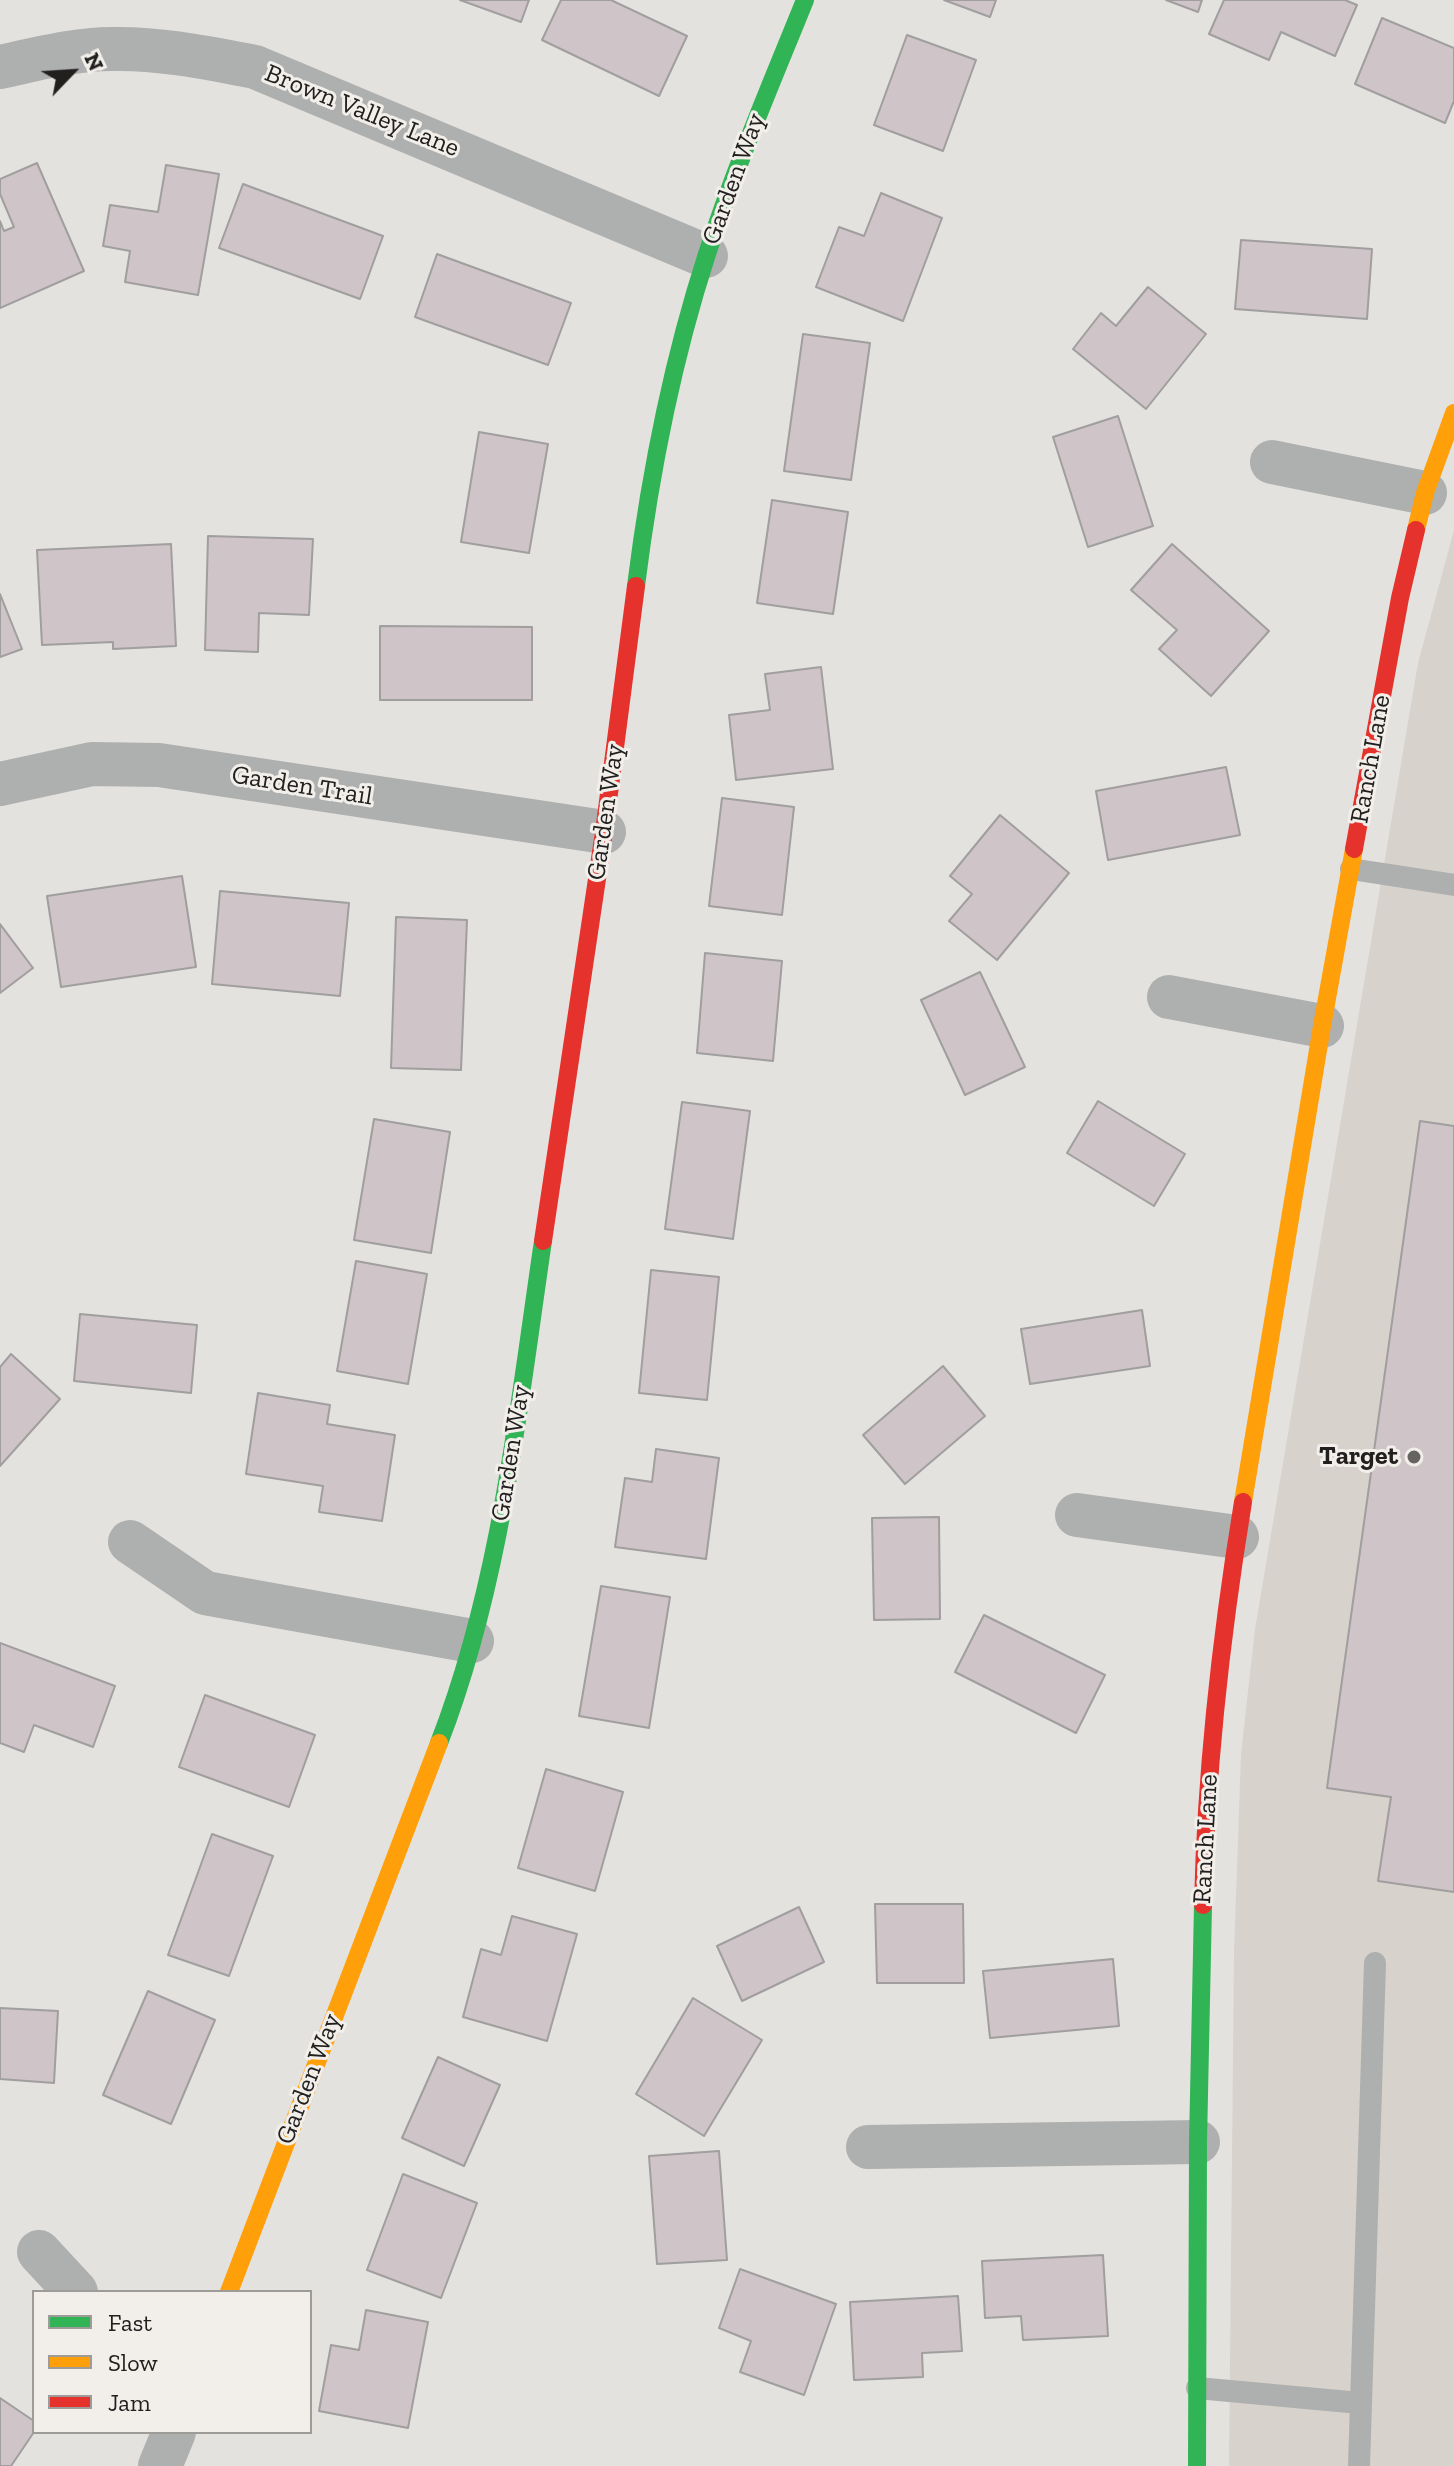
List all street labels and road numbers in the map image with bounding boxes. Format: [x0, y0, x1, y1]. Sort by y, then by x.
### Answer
street label: Brown Valley Lane [260, 58, 464, 164]
street label: Garden Way [696, 109, 772, 249]
street label: Ranch Lane [1344, 692, 1398, 826]
street label: Garden Way [581, 742, 631, 882]
street label: Garden Trail [229, 759, 375, 813]
street label: Garden Way [485, 1383, 537, 1523]
street label: Ranch Lane [1187, 1773, 1225, 1905]
street label: Garden Way [270, 2009, 348, 2149]

